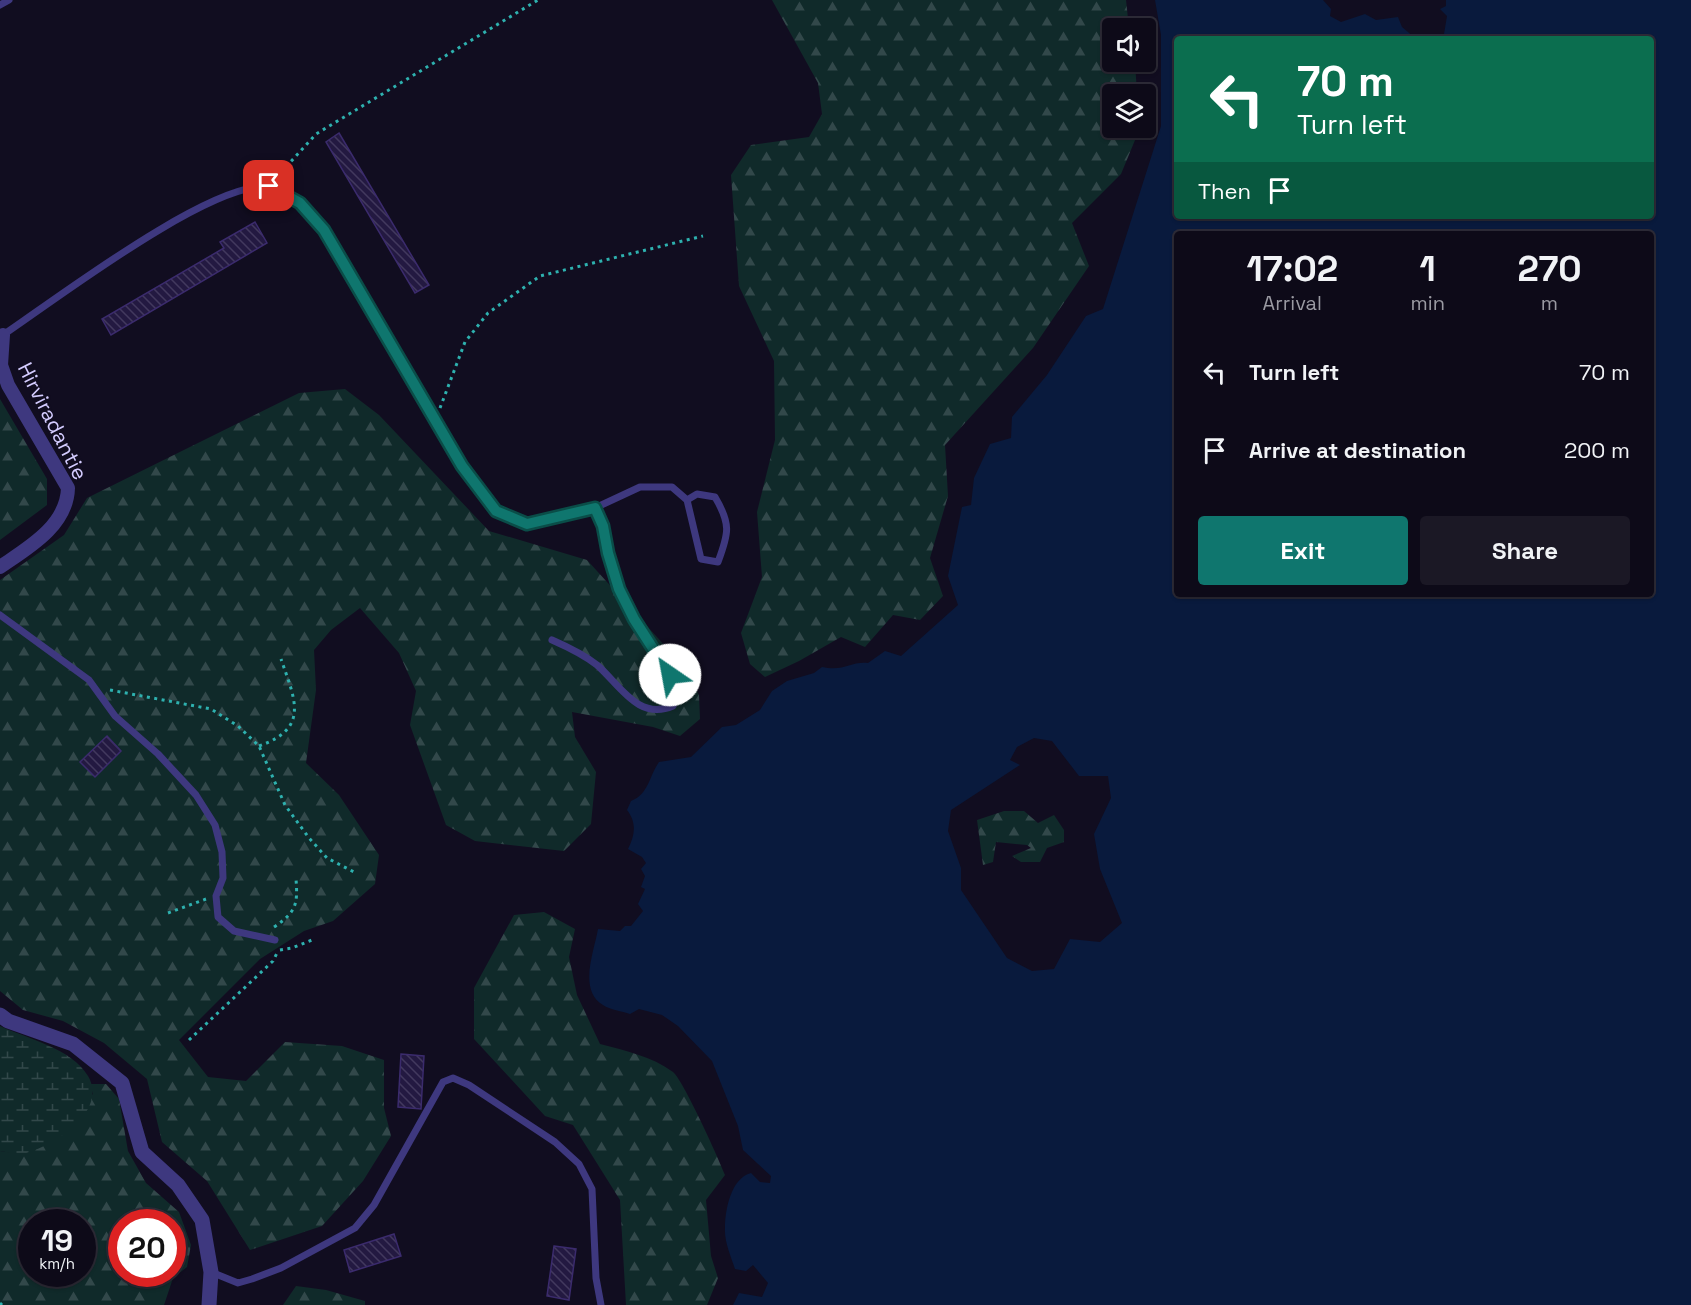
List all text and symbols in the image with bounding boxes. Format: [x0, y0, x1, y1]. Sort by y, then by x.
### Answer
map controls [1102, 18, 1156, 138]
button: sound [1102, 18, 1156, 72]
text: 70 m [1297, 55, 1394, 108]
icon: left [1198, 60, 1276, 138]
button: layers [1102, 84, 1156, 138]
text: Turn left [1297, 107, 1407, 142]
pin [243, 160, 294, 211]
icon: arrive [252, 169, 285, 202]
icon: arrive [1263, 174, 1296, 207]
text: Then [1198, 177, 1251, 205]
text: 17:02 [1246, 246, 1338, 292]
text: 1 [1420, 246, 1436, 292]
text: 270 [1517, 246, 1582, 292]
text: Arrival [1263, 290, 1322, 316]
text: min [1411, 290, 1445, 316]
text: m [1541, 290, 1558, 316]
icon: left [1198, 356, 1231, 389]
street label: Hirviradantie [12, 358, 94, 484]
text: Turn left [1249, 358, 1339, 386]
text: 70 m [1579, 358, 1630, 386]
icon: arrive [1198, 434, 1231, 467]
text: Arrive at destination [1249, 436, 1466, 464]
text: 200 m [1564, 436, 1630, 464]
button: Exit [1198, 516, 1408, 585]
button: Share [1420, 516, 1630, 585]
position arrow [638, 643, 702, 707]
speed limit sign: 20 [108, 1209, 186, 1287]
text: 19 [41, 1221, 73, 1260]
text: km/h [39, 1254, 75, 1273]

